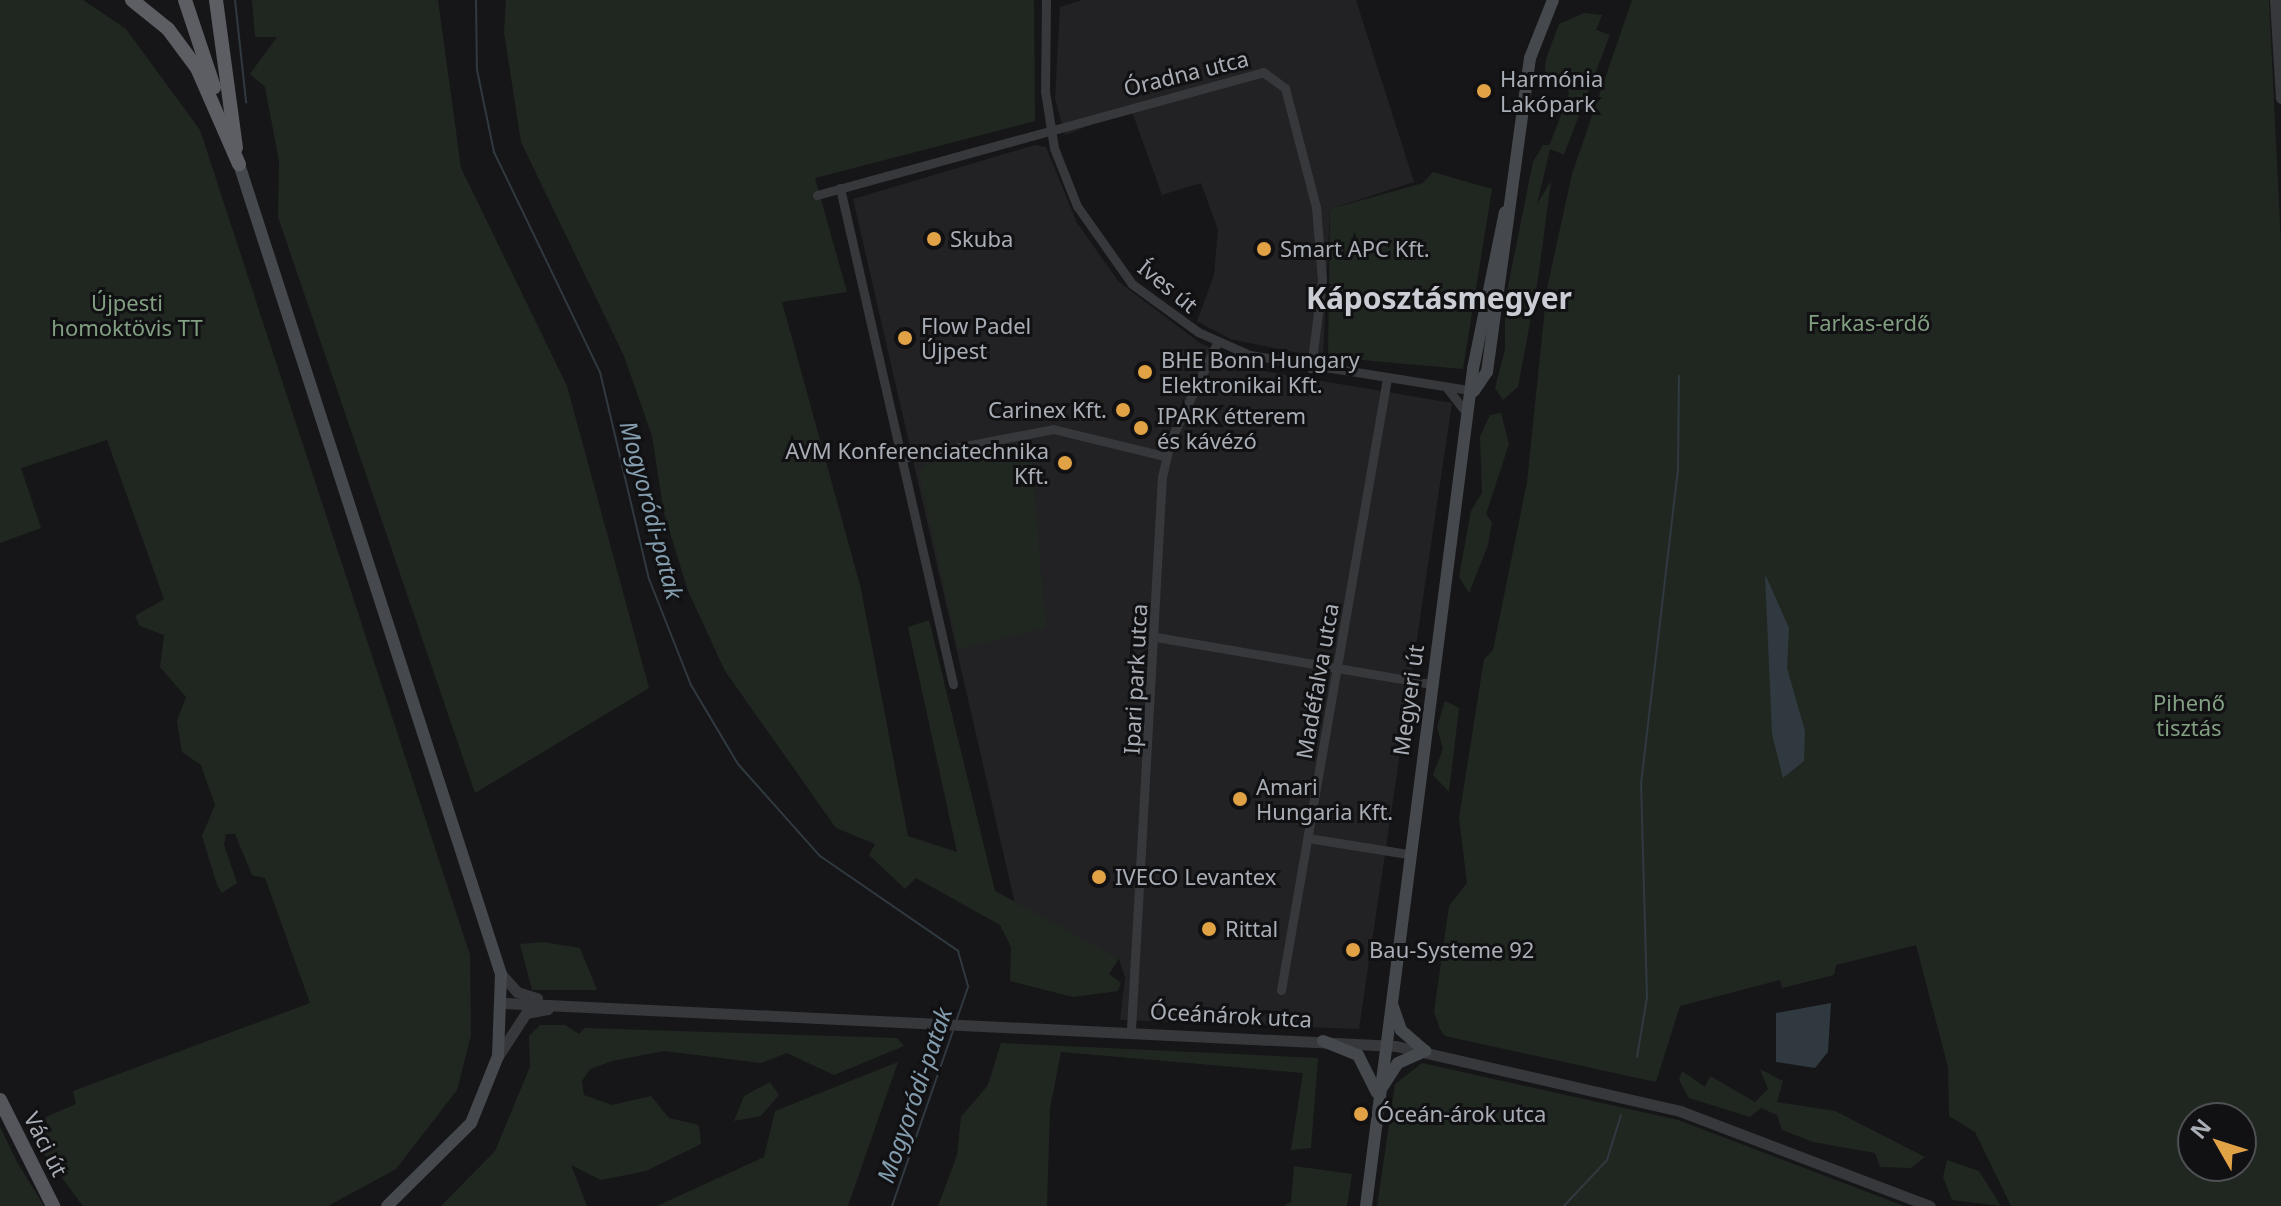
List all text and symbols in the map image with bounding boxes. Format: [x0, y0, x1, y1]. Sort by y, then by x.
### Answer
street label: Óradna utca [1121, 45, 1251, 101]
place label: Harmónia Lakópark [1500, 65, 1603, 116]
marker: Harmónia Lakópark [1475, 82, 1493, 100]
place label: Skuba [950, 226, 1013, 252]
marker: Skuba [925, 230, 943, 248]
place label: Smart APC Kft. [1280, 236, 1430, 262]
marker: Smart APC Kft. [1255, 240, 1273, 258]
street label: Íves út [1133, 254, 1203, 318]
district label: Káposztásmegyer [1306, 280, 1572, 316]
park label: Újpesti homoktövis TT [51, 289, 203, 340]
park label: Farkas-erdő [1808, 310, 1930, 336]
place label: Flow Padel Újpest [921, 312, 1031, 364]
marker: Flow Padel Újpest [896, 329, 914, 347]
place label: BHE Bonn Hungary Elektronikai Kft. [1161, 346, 1360, 398]
marker: BHE Bonn Hungary Elektronikai Kft. [1136, 363, 1154, 381]
place label: Carinex Kft. [988, 397, 1107, 423]
marker: Carinex Kft. [1114, 401, 1132, 419]
place label: IPARK étterem és kávézó [1157, 402, 1306, 454]
water label: Mogyoródi-patak [614, 418, 690, 602]
marker: IPARK étterem és kávézó [1132, 419, 1150, 437]
place label: AVM Konferenciatechnika Kft. [785, 437, 1049, 488]
marker: AVM Konferenciatechnika Kft. [1056, 454, 1074, 472]
street label: Madéfalva utca [1290, 601, 1344, 761]
street label: Ipari park utca [1118, 603, 1152, 755]
street label: Megyeri út [1387, 643, 1429, 757]
park label: Pihenő tisztás [2153, 689, 2225, 740]
place label: Amari Hungaria Kft. [1256, 773, 1393, 824]
marker: Amari Hungaria Kft. [1231, 790, 1249, 808]
place label: IVECO Levantex [1115, 864, 1276, 890]
marker: IVECO Levantex [1090, 868, 1108, 886]
place label: Rittal [1225, 916, 1278, 942]
marker: Rittal [1200, 920, 1218, 938]
place label: Bau-Systeme 92 [1369, 937, 1534, 963]
marker: Bau-Systeme 92 [1344, 941, 1362, 959]
street label: Óceánárok utca [1149, 998, 1313, 1032]
water label: Mogyoródi-patak [871, 1004, 957, 1186]
place label: Óceán-árok utca [1377, 1101, 1546, 1127]
north arrow [2177, 1102, 2257, 1182]
marker: Óceán-árok utca [1352, 1105, 1370, 1123]
street label: Váci út [19, 1107, 73, 1181]
text: N [2183, 1112, 2217, 1145]

